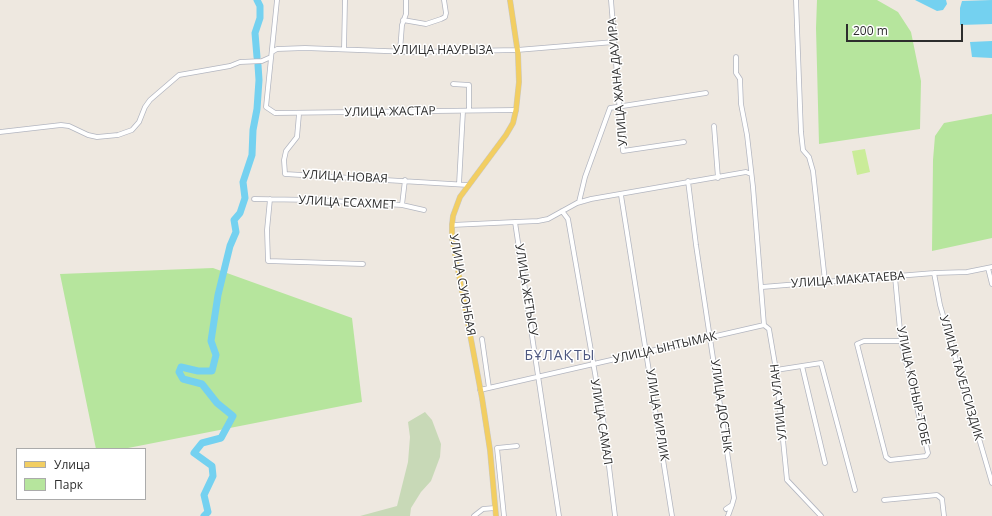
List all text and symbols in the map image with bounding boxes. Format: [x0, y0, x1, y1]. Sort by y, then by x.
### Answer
scale bar [848, 16, 965, 42]
street label: УЛИЦА ЖАНА ДАУИРА [605, 17, 631, 147]
text: 200 m [853, 22, 888, 39]
street label: УЛИЦА НАУРЫЗА [393, 44, 493, 58]
street label: УЛИЦА ЖАСТАР [344, 104, 436, 120]
street label: УЛИЦА НОВАЯ [302, 168, 388, 186]
street label: УЛИЦА ЕСАХМЕТ [298, 193, 396, 213]
street label: УЛИЦА СУЮНБАЯ [446, 233, 478, 337]
street label: УЛИЦА ЖЕТЫСУ [512, 243, 540, 337]
street label: УЛИЦА МАКАТАЕВА [791, 269, 905, 291]
street label: УЛИЦА ТАУЕЛСИЗДИК [936, 314, 986, 442]
street label: УЛИЦА КОНЫР-ТОБЕ [893, 325, 933, 447]
street label: УЛИЦА ЫНТЫМАК [612, 329, 718, 367]
district label: БҰЛАҚТЫ [525, 348, 595, 364]
street label: УЛИЦА ДОСТЫК [707, 359, 735, 453]
street label: УЛИЦА УЛАН [768, 363, 790, 441]
street label: УЛИЦА БИРЛИК [643, 368, 671, 462]
street label: УЛИЦА САМАЛ [587, 378, 615, 466]
legend [16, 448, 146, 500]
text: Улица [54, 456, 90, 473]
text: Парк [54, 476, 83, 493]

